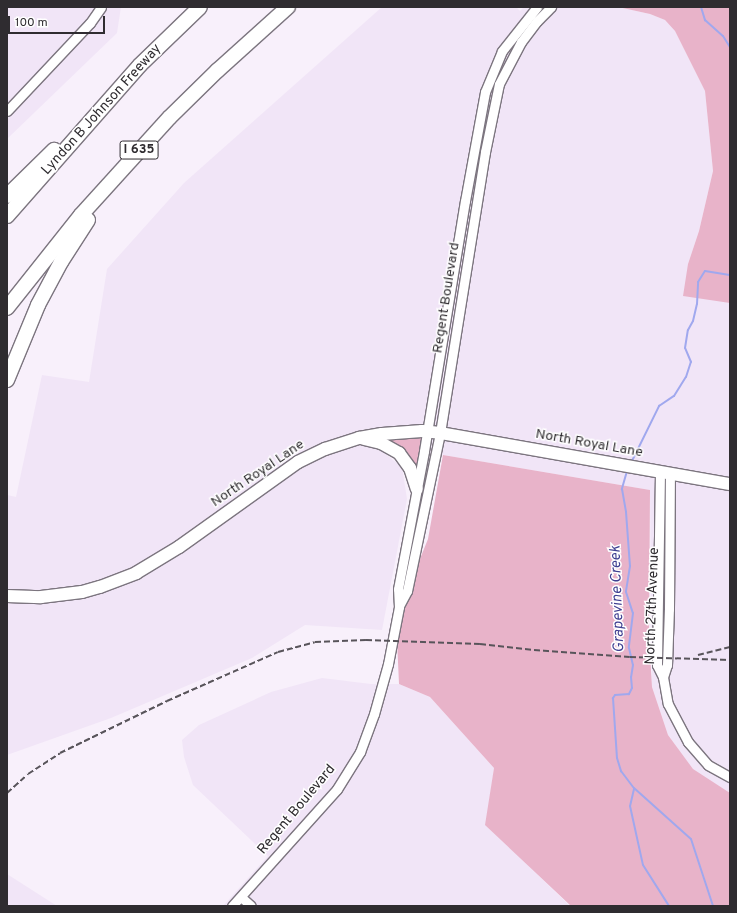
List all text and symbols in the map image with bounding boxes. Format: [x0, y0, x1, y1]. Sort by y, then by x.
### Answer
scale bar [10, 8, 107, 34]
text: 100 m [15, 15, 48, 31]
street label: Lyndon B Johnson Freeway [39, 41, 165, 179]
road number: I 635 [119, 139, 159, 161]
street label: Regent Boulevard [430, 241, 464, 355]
street label: North Royal Lane [534, 426, 644, 462]
street label: North Royal Lane [208, 437, 308, 511]
water label: Grapevine Creek [607, 545, 629, 653]
street label: North 27th Avenue [643, 547, 663, 665]
street label: Regent Boulevard [255, 762, 339, 858]

